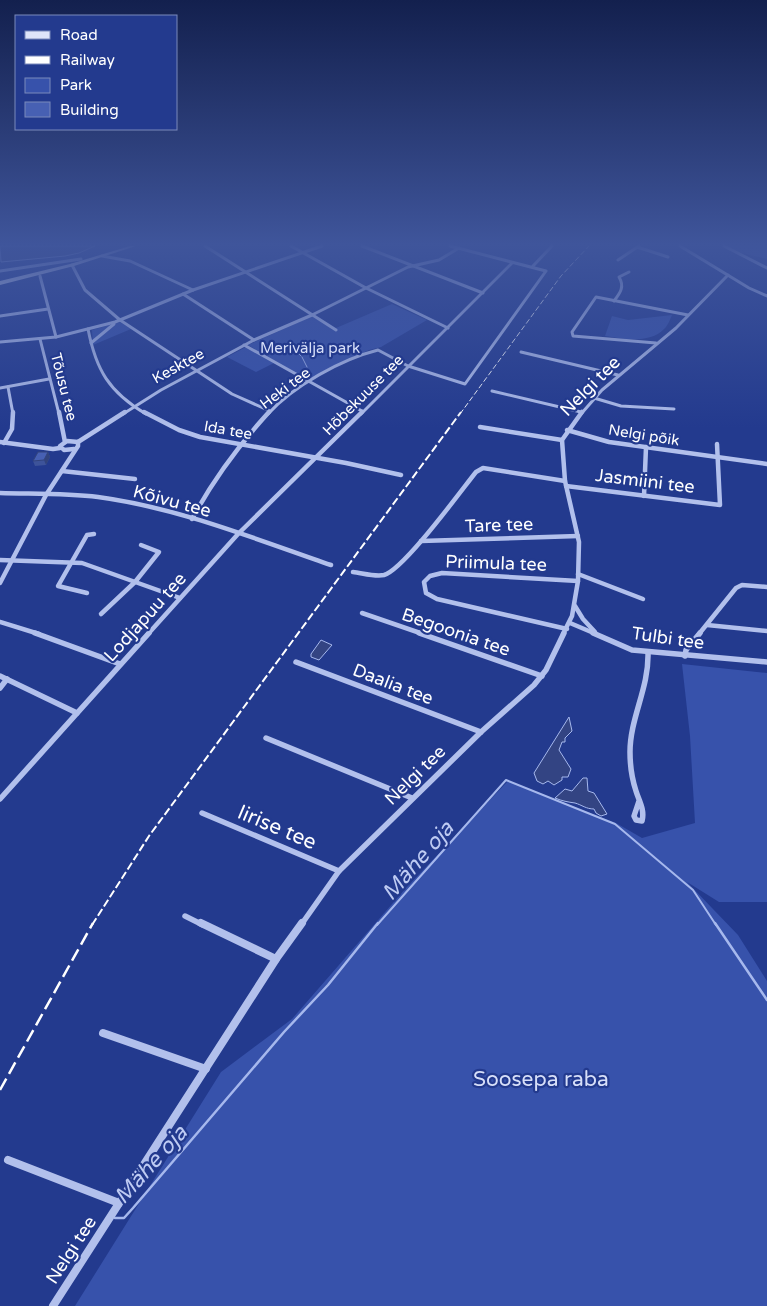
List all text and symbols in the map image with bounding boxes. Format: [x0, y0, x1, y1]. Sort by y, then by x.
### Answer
legend [15, 15, 178, 130]
text: Road [60, 26, 98, 44]
text: Railway [60, 51, 115, 69]
text: Park [60, 76, 92, 94]
text: Building [60, 101, 119, 119]
park label: Merivälja park [260, 339, 360, 357]
street label: Kesktee [149, 344, 207, 388]
street label: Tõusu tee [47, 351, 81, 423]
street label: Hõbekuuse tee [319, 351, 407, 439]
street label: Nelgi tee [555, 351, 625, 421]
street label: Heki tee [256, 363, 314, 413]
street label: Ida tee [203, 417, 253, 443]
street label: Nelgi põik [607, 421, 681, 449]
street label: Jasmiini tee [594, 464, 696, 498]
street label: Kõivu tee [131, 480, 213, 522]
street label: Tare tee [465, 513, 533, 537]
street label: Priimula tee [445, 550, 547, 576]
street label: Lodjapuu tee [99, 568, 191, 666]
street label: Begoonia tee [399, 603, 513, 661]
street label: Tulbi tee [630, 622, 706, 654]
street label: Daalia tee [350, 659, 436, 709]
street label: Nelgi tee [380, 741, 450, 809]
street label: Iirise tee [234, 800, 320, 855]
water label: Mähe oja [376, 815, 460, 906]
park label: Soosepa raba [473, 1067, 609, 1092]
water label: Mähe oja [109, 1120, 193, 1209]
street label: Nelgi tee [41, 1212, 101, 1288]

